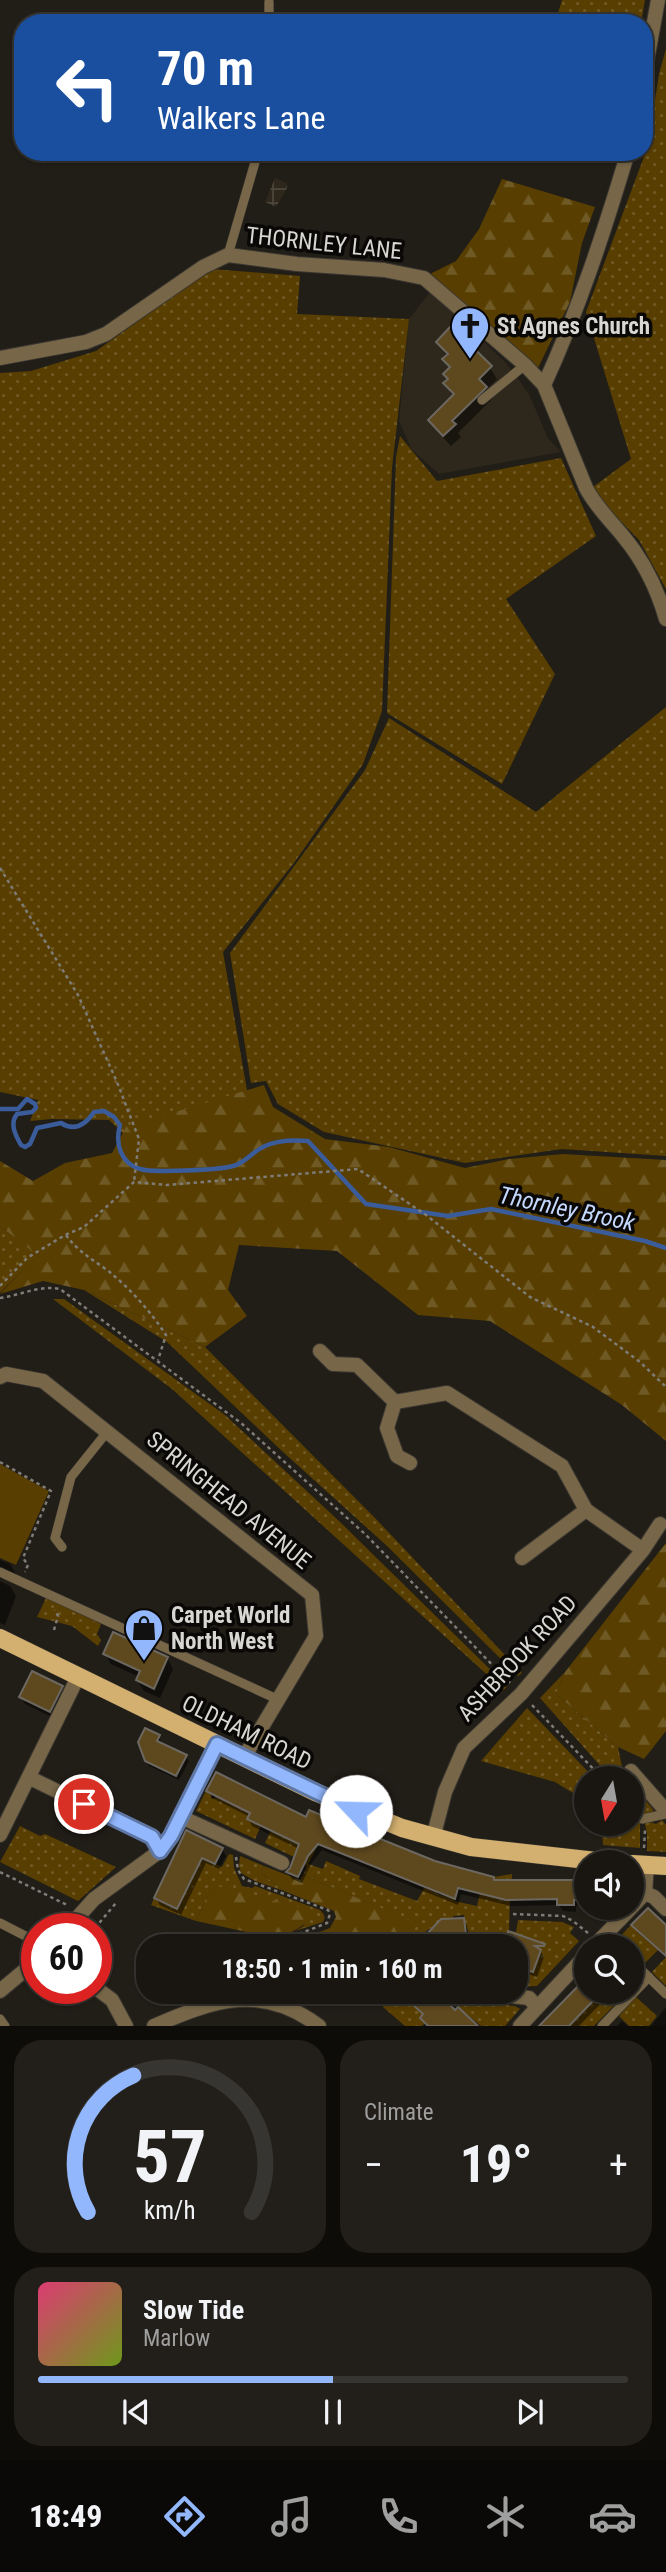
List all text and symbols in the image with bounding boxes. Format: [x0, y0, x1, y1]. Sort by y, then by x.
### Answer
text: 70 m [157, 40, 254, 97]
icon: left [42, 42, 133, 133]
text: Walkers Lane [157, 99, 325, 137]
street label: THORNLEY LANE [245, 222, 403, 265]
church icon: St Agnes Church [449, 305, 491, 360]
place label: St Agnes Church [497, 313, 650, 340]
water label: Thornley Brook [497, 1181, 638, 1237]
street label: SPRINGHEAD AVENUE [141, 1426, 316, 1575]
street label: ASHBROOK ROAD [452, 1590, 582, 1727]
place label: Carpet World North West [171, 1602, 290, 1655]
shop icon: Carpet World North West [123, 1607, 165, 1662]
street label: OLDHAM ROAD [178, 1690, 316, 1775]
north arrow [574, 1766, 644, 1836]
map controls [574, 1766, 644, 2004]
pin [54, 1774, 114, 1834]
position arrow [319, 1774, 393, 1848]
icon: arrive [65, 1785, 103, 1823]
button: sound [574, 1850, 644, 1920]
speed limit sign: 60 [21, 1913, 112, 2004]
button: search [574, 1934, 644, 2004]
text: 18:50 · 1 min · 160 m [222, 1954, 442, 1984]
text: Climate [364, 2099, 434, 2126]
text: 57 [133, 2115, 207, 2201]
text: 19° [460, 2134, 532, 2195]
text: − [364, 2143, 383, 2187]
text: + [609, 2143, 628, 2187]
text: km/h [144, 2196, 196, 2225]
text: Slow Tide [143, 2295, 244, 2325]
text: Marlow [143, 2325, 210, 2352]
icon: previous [117, 2393, 155, 2431]
icon: pause [314, 2393, 352, 2431]
icon: next [511, 2393, 549, 2431]
icon: directions [160, 2492, 209, 2541]
icon: music [267, 2492, 316, 2541]
icon: phone [374, 2492, 423, 2541]
icon: climate [481, 2492, 530, 2541]
icon: car [588, 2492, 637, 2541]
text: 18:49 [29, 2497, 102, 2535]

